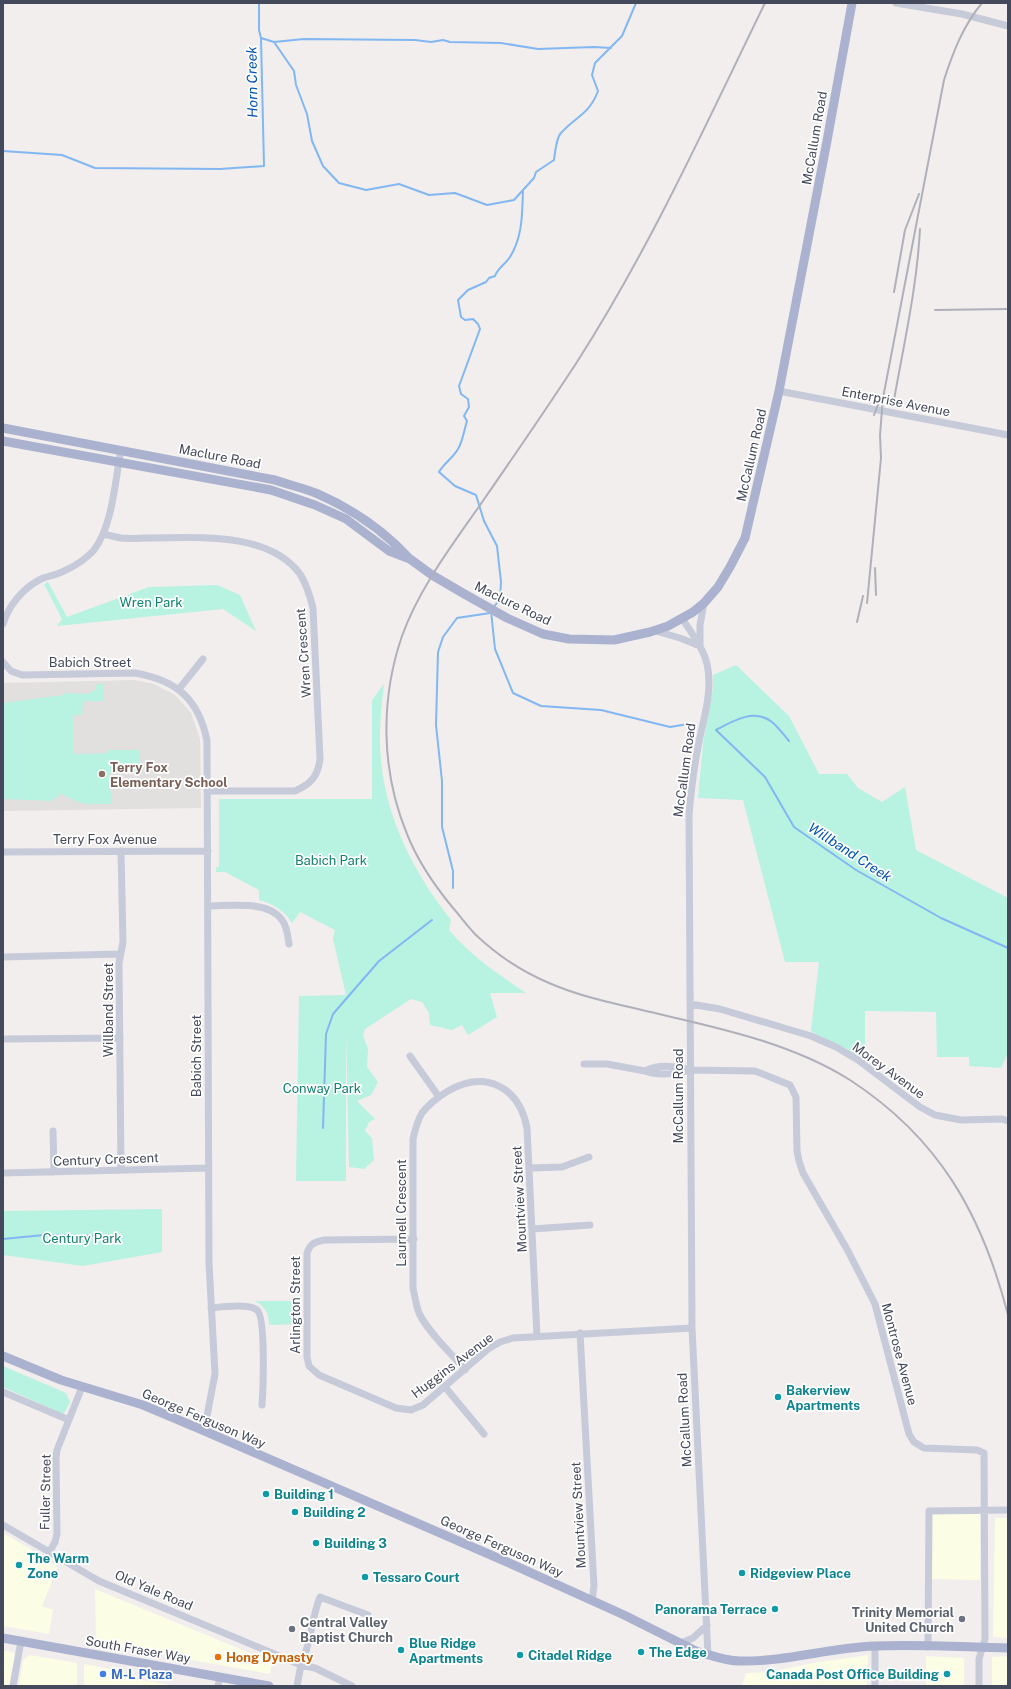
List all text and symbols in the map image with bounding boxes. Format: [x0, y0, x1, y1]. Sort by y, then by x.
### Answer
water label: Horn Creek [243, 46, 261, 118]
street label: McCallum Road [799, 90, 830, 186]
street label: Enterprise Avenue [840, 384, 951, 419]
street label: McCallum Road [734, 407, 769, 503]
street label: Maclure Road [178, 441, 262, 472]
street label: Maclure Road [472, 578, 553, 628]
park label: Wren Park [119, 595, 183, 610]
street label: Wren Crescent [293, 608, 314, 698]
street label: Babich Street [49, 655, 131, 670]
street label: McCallum Road [670, 722, 699, 818]
place label: Terry Fox Elementary School [110, 760, 228, 790]
marker: Terry Fox Elementary School [97, 769, 107, 779]
water label: Willband Creek [805, 819, 895, 885]
street label: Terry Fox Avenue [53, 832, 157, 847]
park label: Babich Park [295, 853, 367, 868]
street label: Willband Street [101, 963, 116, 1057]
street label: Babich Street [189, 1015, 204, 1097]
street label: Morey Avenue [850, 1039, 928, 1102]
street label: McCallum Road [671, 1049, 686, 1143]
park label: Conway Park [283, 1081, 361, 1096]
street label: Mountview Street [509, 1145, 530, 1253]
street label: Century Crescent [53, 1150, 159, 1169]
street label: Laurnell Crescent [394, 1159, 409, 1267]
park label: Century Park [42, 1231, 122, 1246]
street label: Arlington Street [288, 1256, 303, 1354]
street label: Montrose Avenue [879, 1301, 920, 1407]
street label: Huggins Avenue [408, 1330, 496, 1401]
street label: McCallum Road [675, 1372, 694, 1468]
place label: Bakerview Apartments [786, 1383, 860, 1413]
street label: George Ferguson Way [140, 1386, 268, 1451]
marker: Bakerview Apartments [773, 1392, 783, 1402]
street label: Fuller Street [37, 1454, 54, 1530]
street label: Mountview Street [568, 1461, 589, 1569]
place label: Building 1 [274, 1487, 334, 1502]
marker: Building 1 [261, 1489, 271, 1499]
place label: Building 2 [303, 1505, 366, 1520]
marker: Building 2 [290, 1507, 300, 1517]
street label: George Ferguson Way [438, 1513, 565, 1580]
place label: Building 3 [324, 1536, 387, 1551]
marker: Building 3 [311, 1538, 321, 1548]
place label: The Warm Zone [27, 1551, 89, 1581]
marker: The Warm Zone [14, 1560, 24, 1570]
place label: Ridgeview Place [750, 1566, 851, 1581]
street label: Old Yale Road [113, 1567, 195, 1614]
marker: Ridgeview Place [737, 1568, 747, 1578]
place label: Tessaro Court [373, 1570, 460, 1585]
marker: Tessaro Court [360, 1572, 370, 1582]
place label: Panorama Terrace [655, 1602, 767, 1617]
marker: Panorama Terrace [770, 1604, 780, 1614]
place label: Trinity Memorial United Church [852, 1605, 954, 1635]
marker: Trinity Memorial United Church [957, 1614, 967, 1624]
place label: Central Valley Baptist Church [300, 1615, 393, 1645]
marker: Central Valley Baptist Church [287, 1624, 297, 1634]
street label: South Fraser Way [84, 1633, 192, 1666]
place label: Blue Ridge Apartments [409, 1636, 483, 1666]
marker: Blue Ridge Apartments [396, 1645, 406, 1655]
place label: The Edge [649, 1645, 707, 1660]
marker: The Edge [636, 1647, 646, 1657]
place label: Citadel Ridge [528, 1648, 612, 1663]
place label: Hong Dynasty [226, 1650, 314, 1665]
marker: Citadel Ridge [515, 1650, 525, 1660]
marker: Hong Dynasty [213, 1652, 223, 1662]
place label: M-L Plaza [111, 1667, 172, 1682]
place label: Canada Post Office Building [766, 1667, 939, 1682]
marker: M-L Plaza [98, 1669, 108, 1679]
marker: Canada Post Office Building [942, 1669, 952, 1679]

